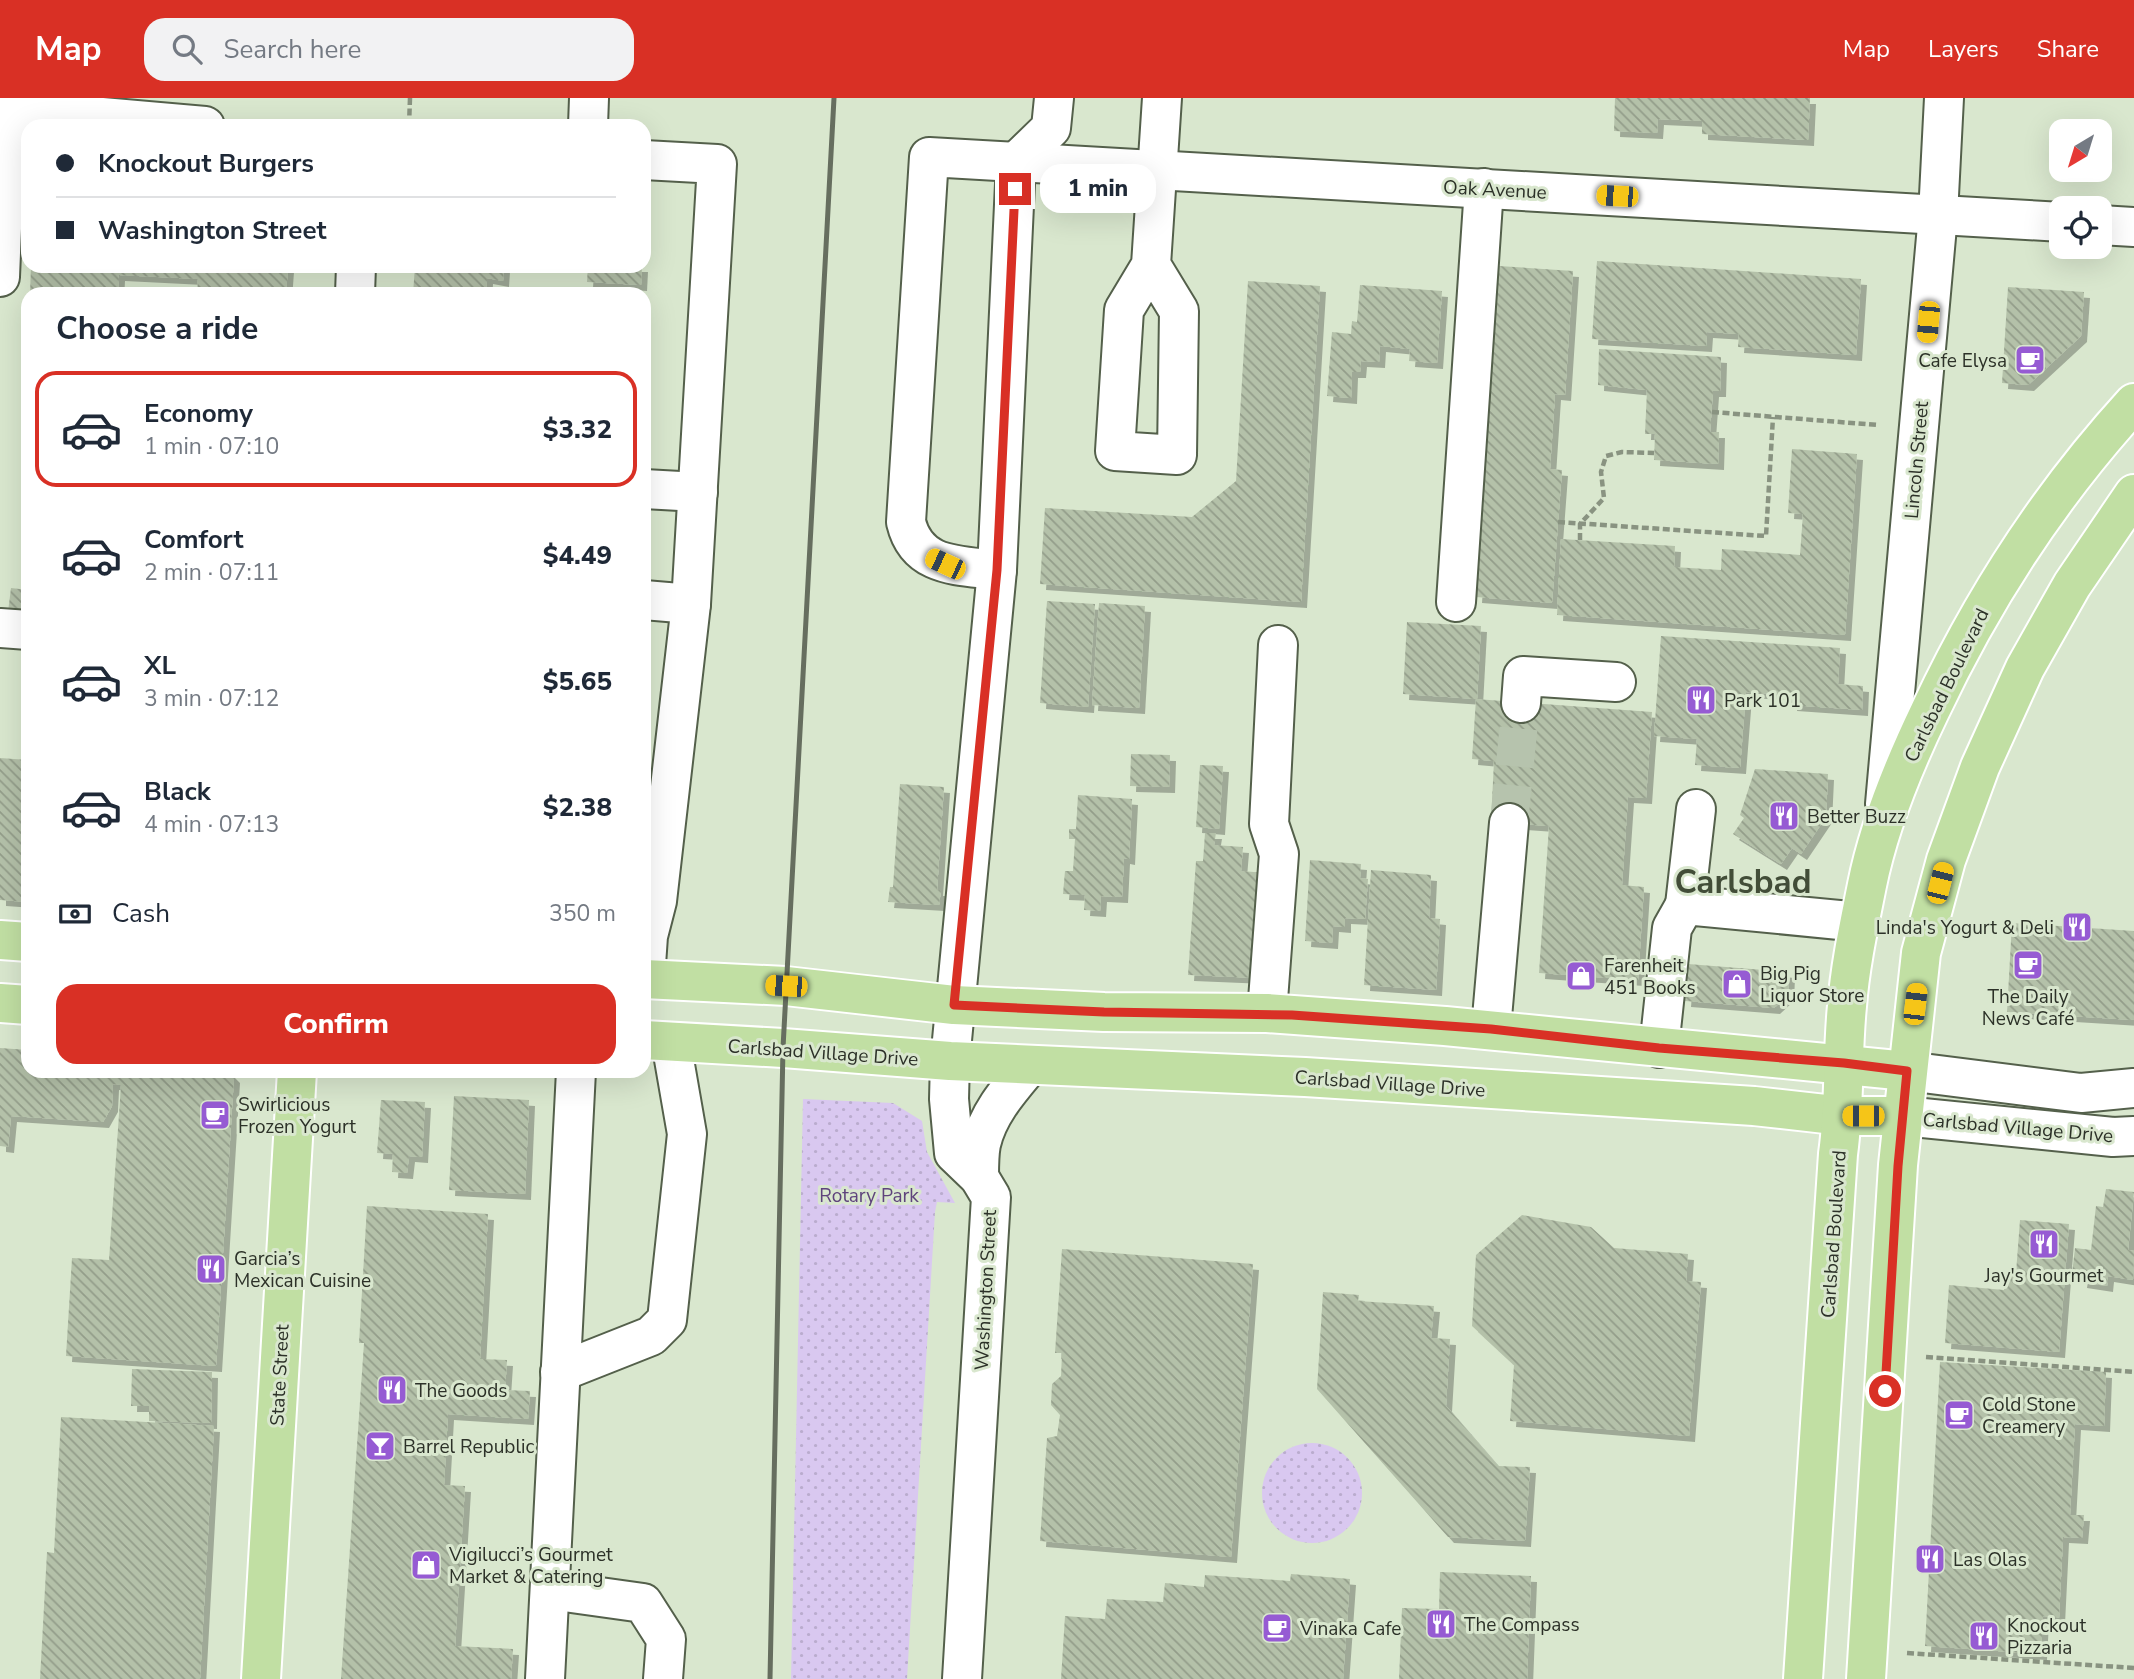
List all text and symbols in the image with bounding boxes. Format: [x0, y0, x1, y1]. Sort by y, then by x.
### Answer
search box [144, 18, 634, 81]
text: Map [35, 27, 102, 72]
icon: search [168, 30, 206, 68]
text: Search here [224, 32, 361, 67]
text: Map [1843, 33, 1890, 65]
text: Layers [1928, 33, 1999, 65]
text: Share [2037, 33, 2099, 65]
north arrow [2049, 119, 2112, 182]
map controls [2049, 119, 2112, 259]
text: Knockout Burgers [98, 146, 314, 181]
callout: 1 min [1040, 164, 1155, 214]
route end [999, 173, 1031, 205]
text: 1 min [1068, 173, 1128, 204]
street label: Oak Avenue [1442, 174, 1547, 206]
car [1596, 184, 1639, 208]
button: locate [2049, 196, 2112, 259]
text: Washington Street [98, 213, 326, 248]
car [1916, 300, 1941, 344]
text: Choose a ride [56, 307, 258, 350]
cafe icon: Cafe Elysa [2013, 343, 2047, 377]
place label: Cafe Elysa [1918, 348, 2007, 374]
text: Economy [144, 396, 253, 431]
icon: car [60, 398, 123, 461]
street label: Lincoln Street [1899, 400, 1935, 520]
text: $3.32 [543, 412, 612, 447]
text: 1 min · 07:10 [144, 431, 279, 462]
text: Comfort [144, 522, 244, 557]
icon: car [60, 524, 123, 587]
text: $4.49 [543, 538, 612, 573]
car [922, 546, 969, 582]
text: 2 min · 07:11 [144, 557, 279, 588]
street label: Carlsbad Boulevard [1898, 604, 1995, 767]
text: XL [144, 648, 176, 683]
icon: car [60, 650, 123, 713]
text: $5.65 [543, 664, 612, 699]
text: 3 min · 07:12 [144, 683, 279, 714]
restaurant icon: Park 101 [1684, 683, 1718, 717]
place label: Park 101 [1724, 688, 1801, 714]
text: Black [144, 774, 211, 809]
icon: car [60, 776, 123, 839]
text: $2.38 [543, 790, 612, 825]
restaurant icon: Better Buzz [1767, 799, 1801, 833]
place label: Better Buzz [1807, 804, 1906, 830]
text: 4 min · 07:13 [144, 809, 279, 840]
district label: Carlsbad [1675, 860, 1811, 905]
car [1925, 860, 1956, 906]
icon: cash [56, 895, 94, 933]
text: Cash [112, 896, 170, 931]
text: 350 m [549, 898, 616, 929]
restaurant icon: Linda's Yogurt & Deli [2060, 910, 2094, 944]
place label: Linda's Yogurt & Deli [1876, 915, 2054, 941]
cafe icon: The Daily News Café [2011, 948, 2045, 982]
place label: Farenheit 451 Books [1604, 953, 1696, 1001]
shop icon: Farenheit 451 Books [1564, 959, 1598, 993]
place label: Big Pig Liquor Store [1760, 961, 1864, 1009]
shop icon: Big Pig Liquor Store [1720, 967, 1754, 1001]
car [765, 974, 808, 998]
car [1903, 982, 1928, 1026]
button: Confirm [56, 984, 616, 1064]
place label: The Daily News Café [1982, 984, 2074, 1032]
street label: Carlsbad Village Drive [727, 1033, 919, 1073]
street label: Carlsbad Village Drive [1294, 1064, 1486, 1104]
place label: Swirlicious Frozen Yogurt [238, 1092, 356, 1140]
cafe icon: Swirlicious Frozen Yogurt [198, 1098, 232, 1132]
car [1843, 1106, 1885, 1127]
street label: Carlsbad Village Drive [1922, 1107, 2114, 1149]
street label: Carlsbad Boulevard [1815, 1149, 1853, 1319]
park label: Rotary Park [819, 1183, 919, 1209]
street label: Washington Street [969, 1209, 1003, 1371]
restaurant icon: Jay's Gourmet [2027, 1227, 2061, 1261]
place label: Garcia’s Mexican Cuisine [234, 1246, 371, 1294]
restaurant icon: Garcia’s Mexican Cuisine [194, 1252, 228, 1286]
place label: Jay's Gourmet [1984, 1263, 2104, 1289]
street label: State Street [264, 1323, 296, 1427]
restaurant icon: The Goods [375, 1373, 409, 1407]
route start [1869, 1375, 1901, 1407]
place label: The Goods [415, 1378, 507, 1404]
place label: Cold Stone Creamery [1982, 1392, 2076, 1440]
cafe icon: Cold Stone Creamery [1942, 1398, 1976, 1432]
bar icon: Barrel Republic [363, 1429, 397, 1463]
place label: Barrel Republic [403, 1434, 534, 1460]
place label: Vigilucci’s Gourmet Market & Catering [448, 1542, 613, 1590]
restaurant icon: Las Olas [1913, 1542, 1947, 1576]
place label: Las Olas [1953, 1547, 2027, 1573]
shop icon: Vigilucci’s Gourmet Market & Catering [409, 1548, 443, 1582]
restaurant icon: The Compass [1424, 1607, 1458, 1641]
cafe icon: Vinaka Cafe [1260, 1611, 1294, 1645]
place label: The Compass [1464, 1612, 1580, 1638]
place label: Knockout Pizzaria [2007, 1613, 2087, 1661]
place label: Vinaka Cafe [1299, 1616, 1401, 1642]
restaurant icon: Knockout Pizzaria [1967, 1619, 2001, 1653]

